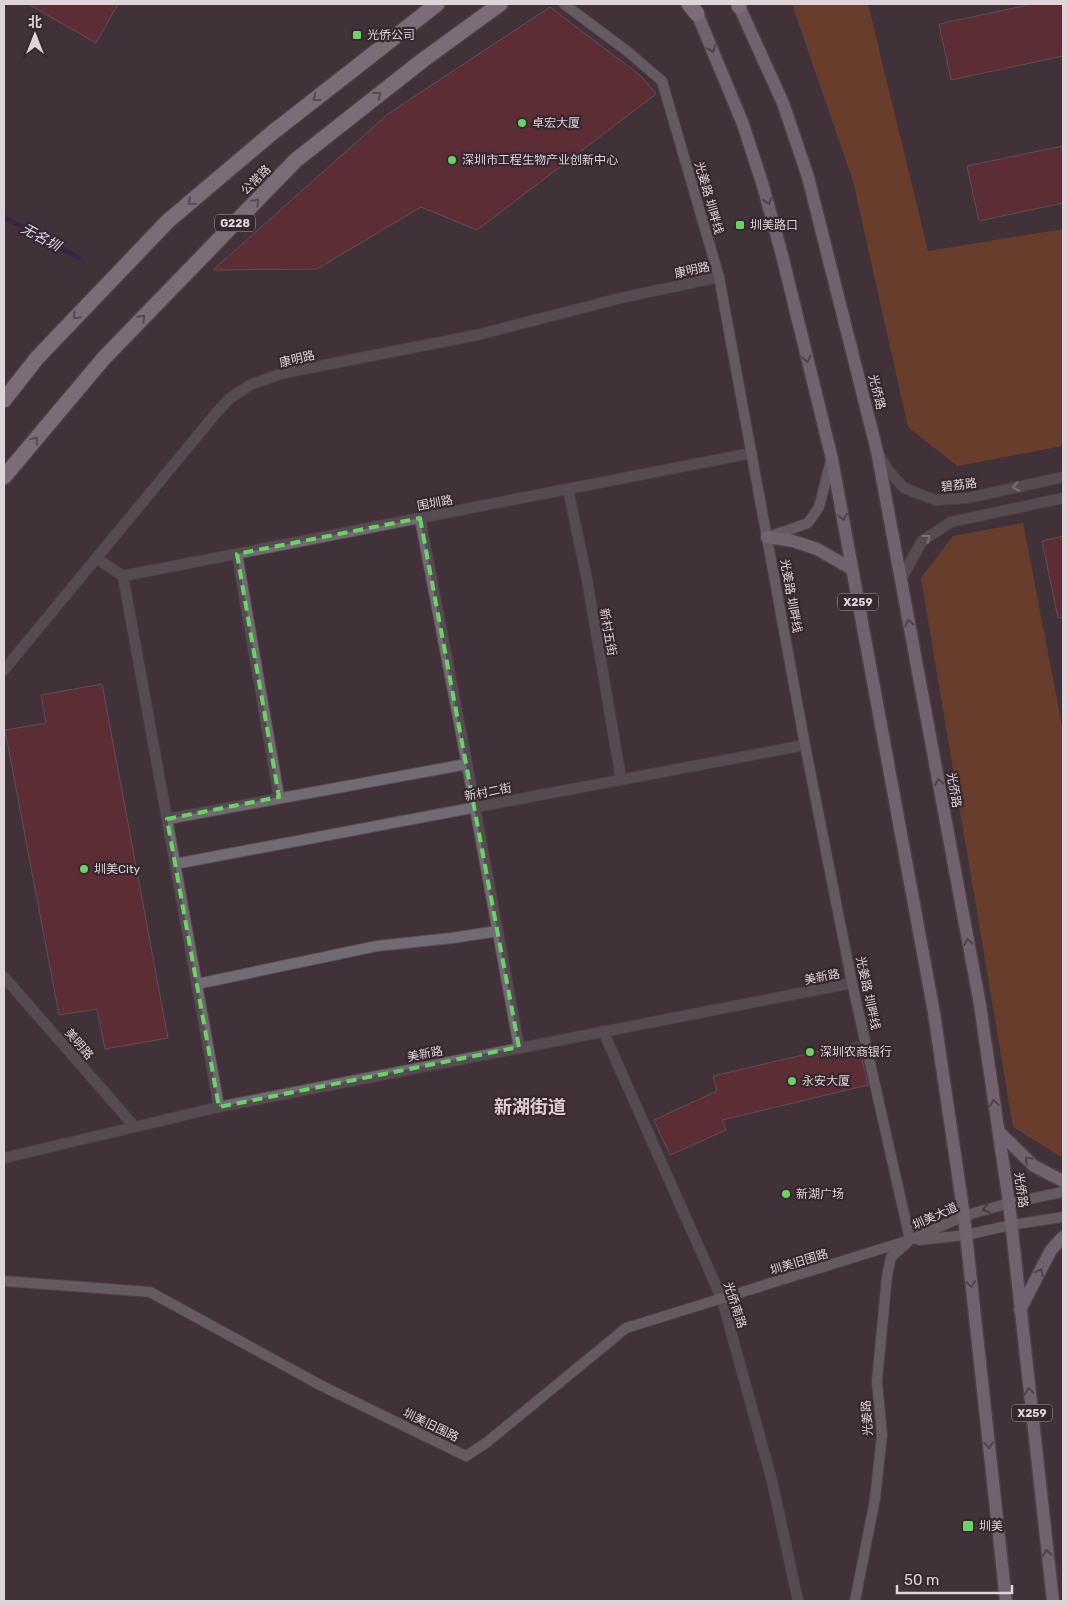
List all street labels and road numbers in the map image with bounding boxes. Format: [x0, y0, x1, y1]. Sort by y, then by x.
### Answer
street label: 光姜路 圳畔线 [692, 160, 726, 236]
street label: 公常路 [238, 162, 274, 198]
road number: G228 [215, 214, 255, 232]
street label: 康明路 [673, 259, 711, 281]
street label: 康明路 [278, 348, 316, 370]
street label: 光侨路 [866, 373, 888, 411]
street label: 碧荔路 [940, 476, 978, 494]
street label: 围圳路 [416, 493, 454, 513]
street label: 光姜路 圳畔线 [778, 558, 804, 634]
road number: X259 [838, 594, 878, 610]
street label: 新村五街 [597, 607, 619, 657]
street label: 光侨路 [944, 771, 964, 809]
street label: 新村二街 [463, 781, 513, 803]
street label: 光姜路 圳畔线 [853, 955, 883, 1031]
street label: 美新路 [803, 967, 841, 987]
street label: 美明路 [62, 1026, 96, 1062]
street label: 美新路 [406, 1044, 444, 1064]
street label: 光侨路 [1012, 1171, 1030, 1209]
street label: 圳美大道 [910, 1200, 960, 1232]
street label: 圳美旧围路 [768, 1247, 830, 1277]
street label: 光侨南路 [721, 1280, 749, 1330]
street label: 光姜路 [859, 1400, 875, 1436]
road number: X259 [1012, 1405, 1052, 1422]
street label: 圳美旧围路 [401, 1406, 461, 1444]

